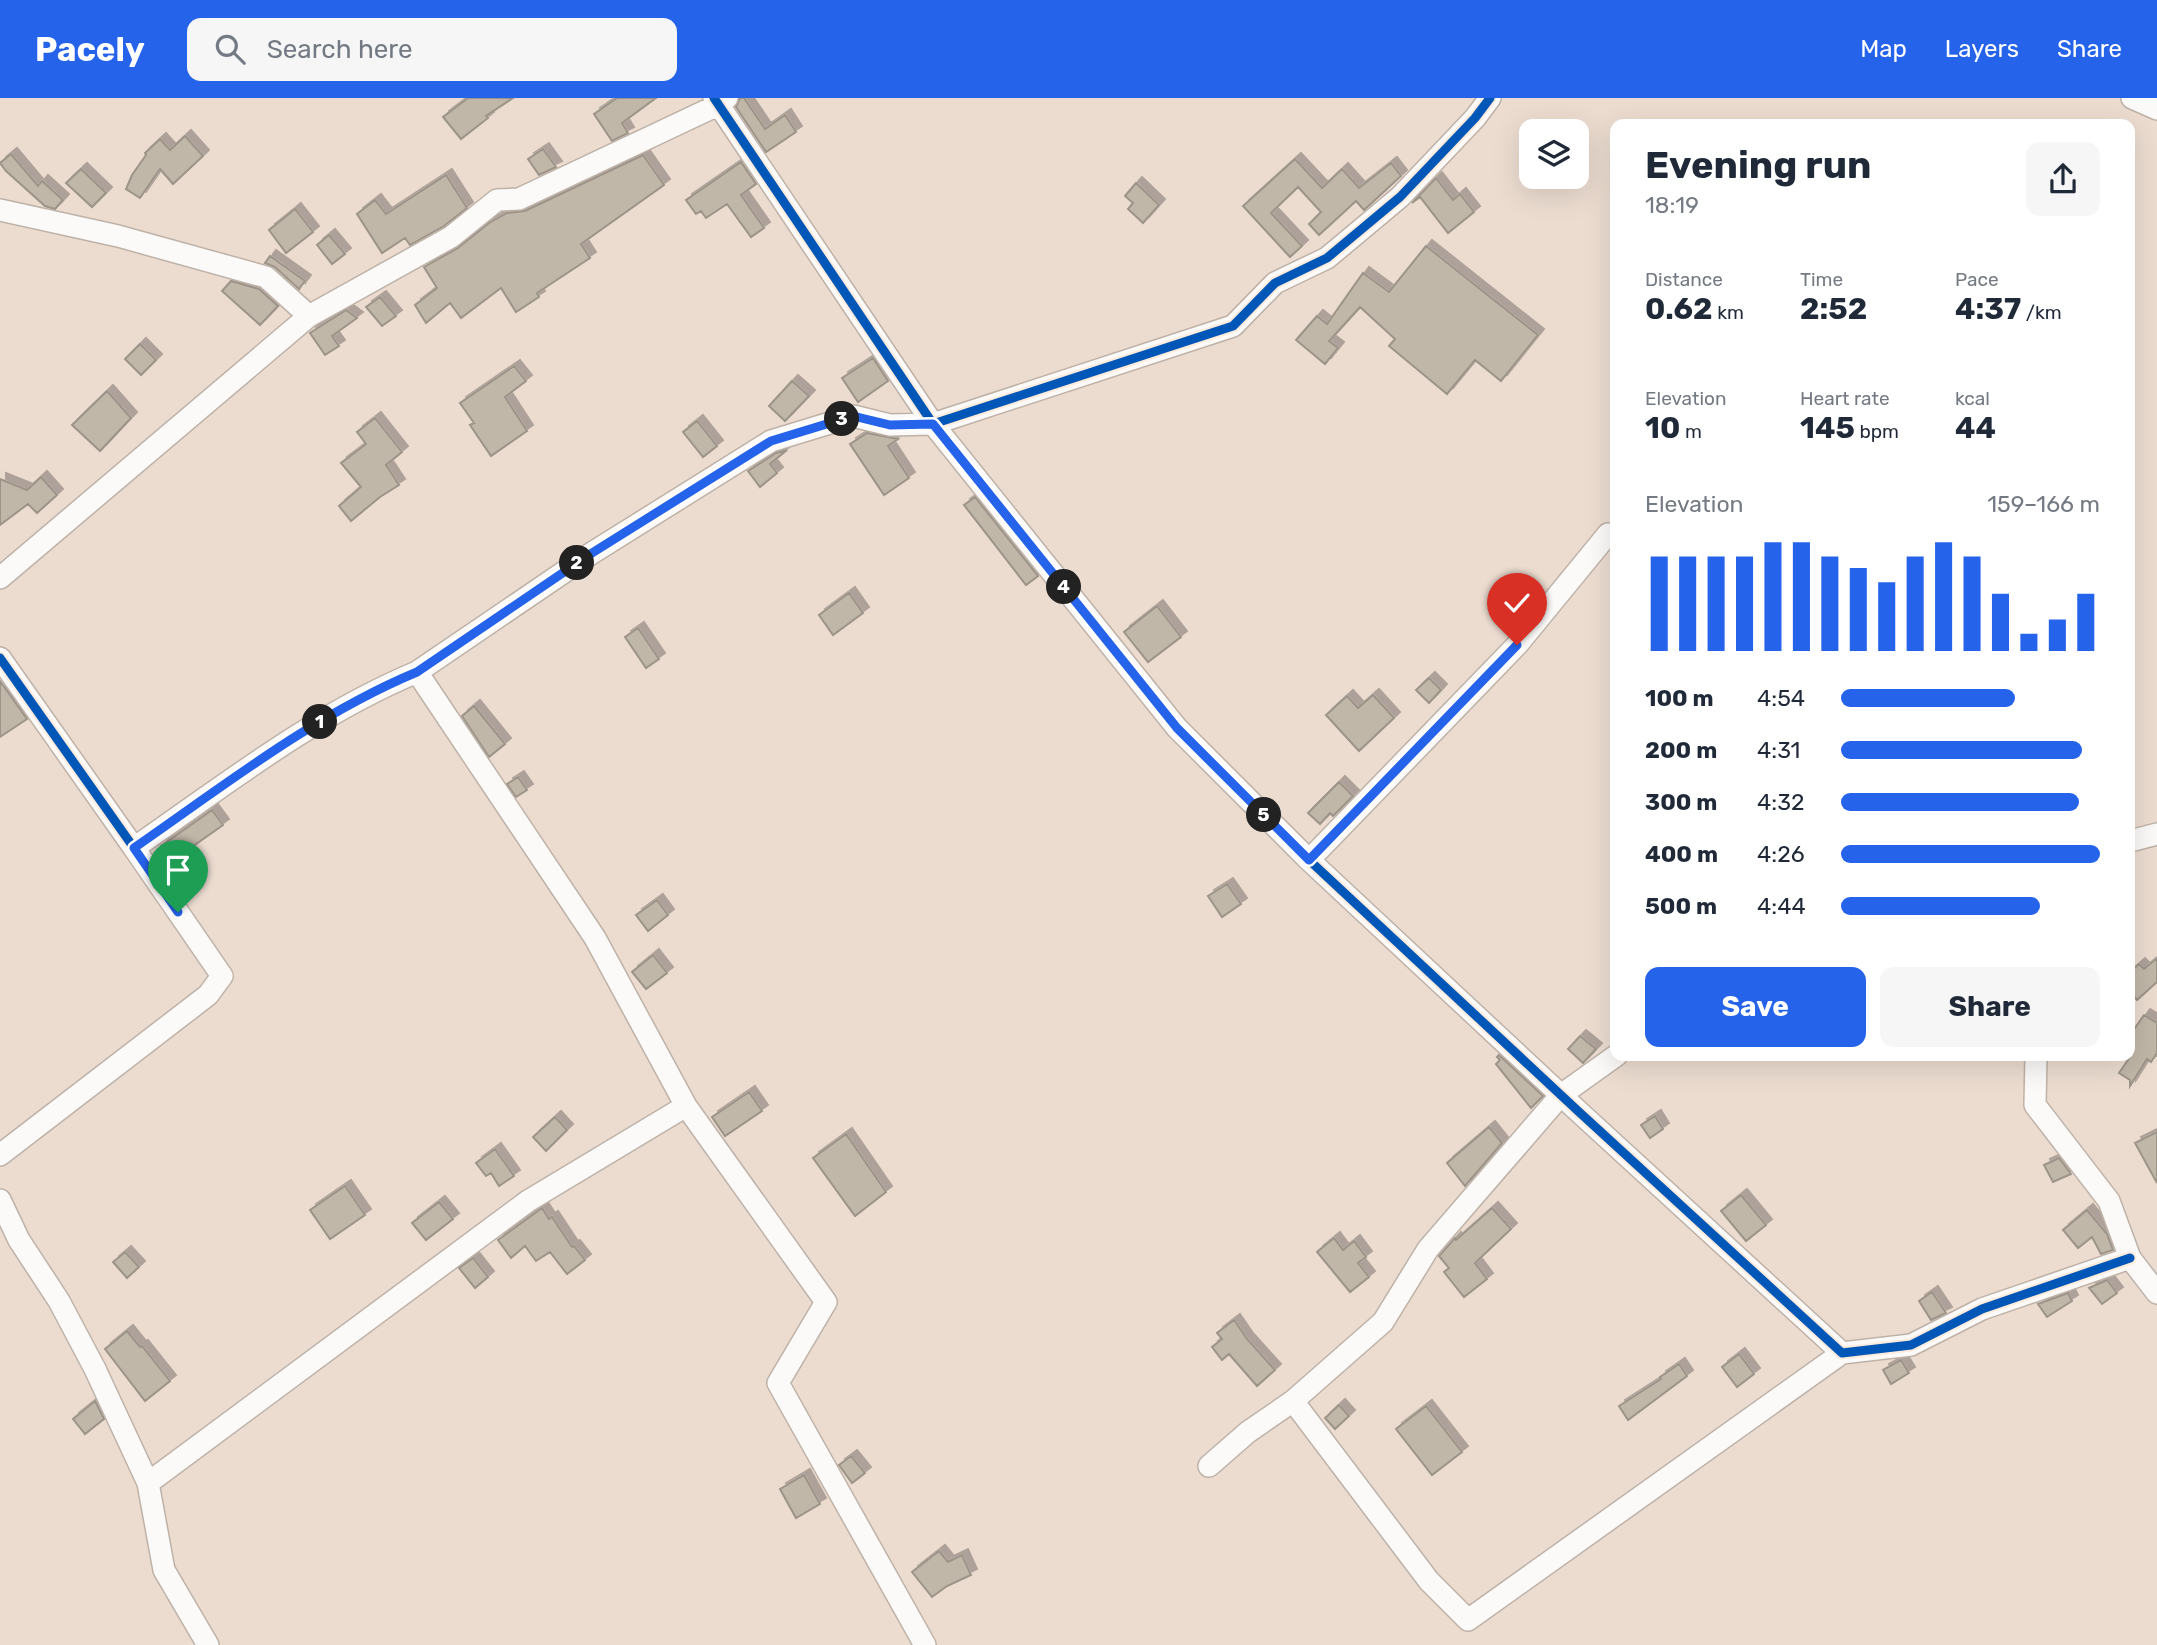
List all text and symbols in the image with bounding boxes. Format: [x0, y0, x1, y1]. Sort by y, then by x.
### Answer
search box [187, 18, 677, 81]
text: Pacely [35, 30, 145, 69]
icon: search [211, 30, 249, 68]
text: Search here [267, 34, 412, 65]
text: Map [1860, 35, 1907, 63]
text: Layers [1945, 35, 2019, 63]
text: Share [2057, 35, 2122, 63]
map controls [1519, 119, 1589, 189]
button: layers [1519, 119, 1589, 189]
text: Evening run [1645, 142, 1871, 188]
button: share [2026, 142, 2100, 216]
text: 18:19 [1645, 191, 1699, 219]
text: Distance [1645, 268, 1723, 291]
text: Time [1800, 268, 1843, 291]
text: Pace [1955, 268, 1999, 291]
text: 0.62 [1645, 291, 1713, 327]
text: 2:52 [1800, 291, 1867, 327]
text: 4:37 [1955, 291, 2021, 327]
text: km [1713, 301, 1744, 324]
text: /km [2021, 301, 2062, 324]
text: Elevation [1645, 387, 1726, 410]
text: Heart rate [1800, 387, 1890, 410]
text: kcal [1955, 387, 1990, 410]
pin: 3 [824, 402, 860, 436]
text: 3 [835, 407, 848, 430]
text: 10 [1645, 410, 1680, 446]
text: 145 [1800, 410, 1855, 446]
text: 44 [1955, 410, 1996, 446]
text: m [1680, 420, 1702, 443]
text: bpm [1855, 420, 1899, 443]
text: Elevation [1645, 490, 1744, 518]
text: 159–166 m [1987, 490, 2100, 518]
pin: 2 [560, 546, 594, 580]
text: 2 [570, 551, 583, 574]
pin: 4 [1046, 570, 1082, 604]
pin [1487, 573, 1547, 645]
text: 4 [1057, 575, 1070, 598]
icon: check [1498, 584, 1536, 622]
text: 100 m [1645, 684, 1714, 712]
text: 4:54 [1757, 684, 1805, 712]
pin: 1 [302, 704, 338, 740]
text: 1 [315, 710, 324, 733]
text: 200 m [1645, 736, 1717, 764]
text: 4:31 [1757, 736, 1800, 764]
text: 300 m [1645, 788, 1717, 816]
text: 4:32 [1757, 788, 1805, 816]
pin: 5 [1246, 798, 1282, 832]
text: 5 [1257, 803, 1270, 826]
pin [148, 840, 208, 912]
text: 400 m [1645, 840, 1718, 868]
text: 4:26 [1757, 840, 1805, 868]
icon: arrive [159, 851, 197, 889]
text: 500 m [1645, 892, 1717, 920]
text: 4:44 [1757, 892, 1806, 920]
button: Save [1645, 967, 1866, 1047]
button: Share [1880, 967, 2100, 1047]

